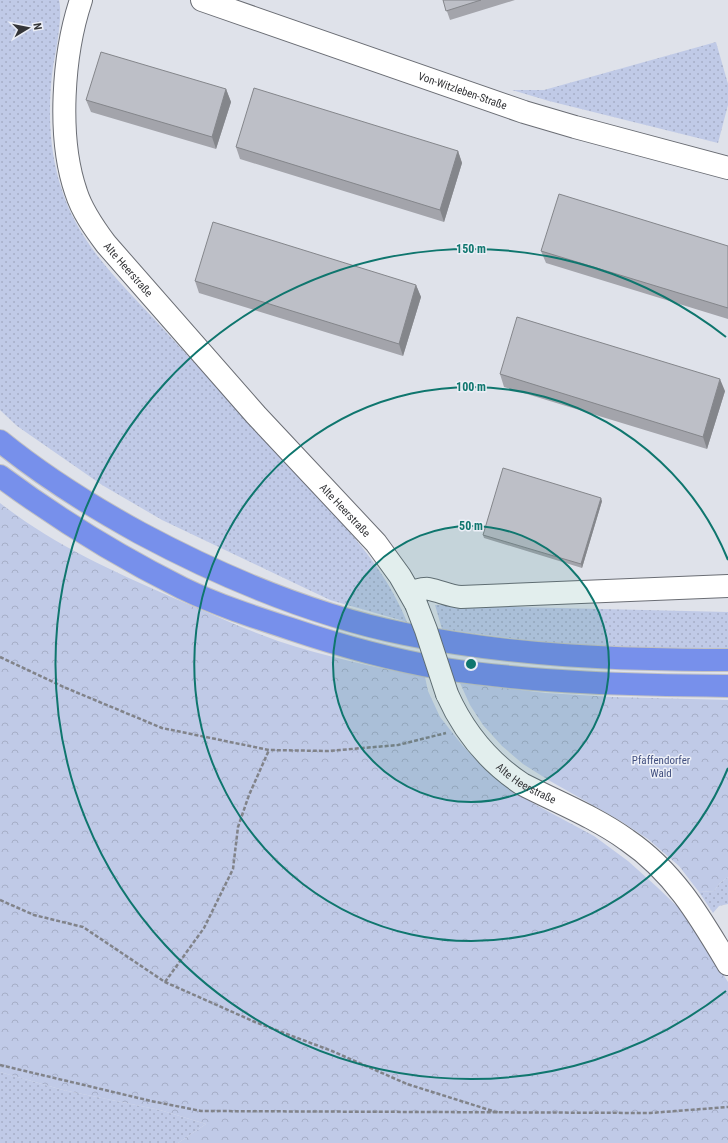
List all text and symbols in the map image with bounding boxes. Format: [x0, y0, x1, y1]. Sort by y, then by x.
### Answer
north arrow [8, 8, 48, 48]
text: N [30, 22, 44, 31]
street label: Von-Witzleben-Straße [416, 70, 509, 113]
street label: Alte Heerstraße [101, 240, 155, 300]
text: 150 m [456, 242, 486, 256]
text: 100 m [456, 380, 486, 394]
street label: Alte Heerstraße [317, 481, 373, 540]
text: 50 m [459, 519, 483, 533]
centre of rings [464, 657, 478, 671]
park label: Pfaffendorfer Wald [632, 754, 691, 780]
street label: Alte Heerstraße [493, 761, 558, 807]

